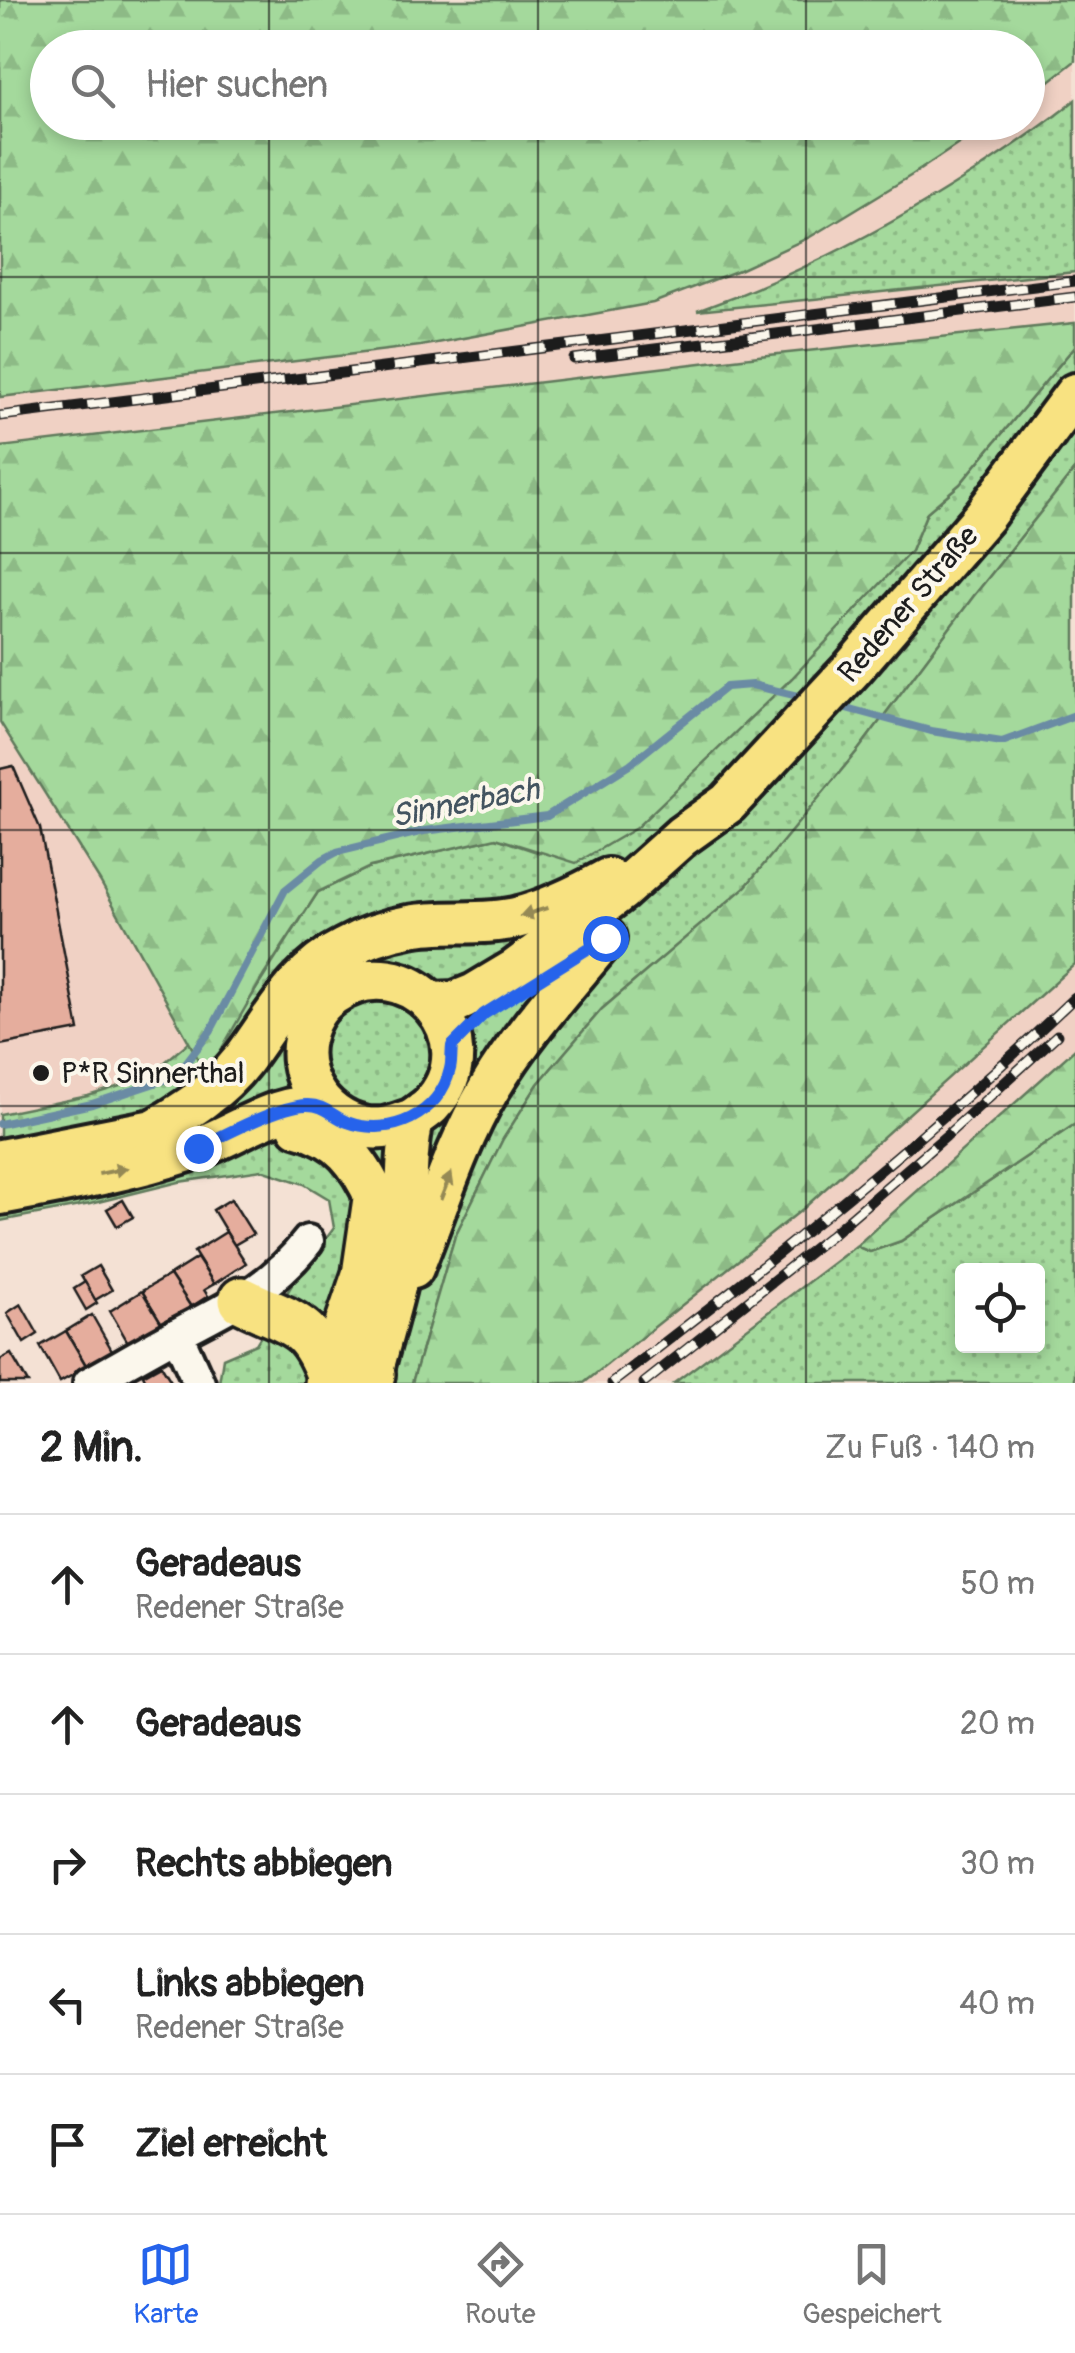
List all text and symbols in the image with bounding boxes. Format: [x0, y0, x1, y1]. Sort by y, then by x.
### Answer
search box [30, 30, 1045, 140]
icon: search [65, 58, 120, 113]
text: Hier suchen [145, 61, 328, 109]
street label: Redener Straße [830, 518, 987, 690]
water label: Sinnerbach [388, 769, 544, 837]
one-way arrow [518, 905, 548, 920]
route start [583, 916, 629, 962]
place label: P*R Sinnerthal [61, 1055, 245, 1092]
marker: P*R Sinnerthal [30, 1062, 52, 1084]
route end [176, 1126, 222, 1172]
one-way arrow [98, 1163, 129, 1178]
one-way arrow [438, 1171, 454, 1201]
map controls [955, 1263, 1045, 1353]
button: locate [955, 1263, 1045, 1353]
text: 2 Min. [40, 1422, 143, 1474]
text: Zu Fuß · 140 m [825, 1428, 1035, 1468]
text: Geradeaus [135, 1540, 301, 1588]
icon: ahead [40, 1557, 95, 1612]
text: 50 m [960, 1564, 1035, 1604]
text: Redener Straße [135, 1588, 344, 1628]
icon: ahead [40, 1697, 95, 1752]
text: Geradeaus [135, 1700, 301, 1748]
text: 20 m [960, 1704, 1035, 1744]
icon: right [40, 1837, 95, 1892]
text: Rechts abbiegen [135, 1840, 393, 1888]
text: 30 m [960, 1844, 1035, 1884]
text: Links abbiegen [135, 1960, 364, 2008]
icon: left [40, 1977, 95, 2032]
text: 40 m [959, 1984, 1035, 2024]
text: Redener Straße [135, 2008, 344, 2048]
icon: arrive [40, 2117, 95, 2172]
text: Ziel erreicht [135, 2120, 327, 2168]
tab: Karte [133, 2237, 198, 2332]
tab: Route [465, 2237, 536, 2332]
tab: Gespeichert [802, 2237, 942, 2332]

